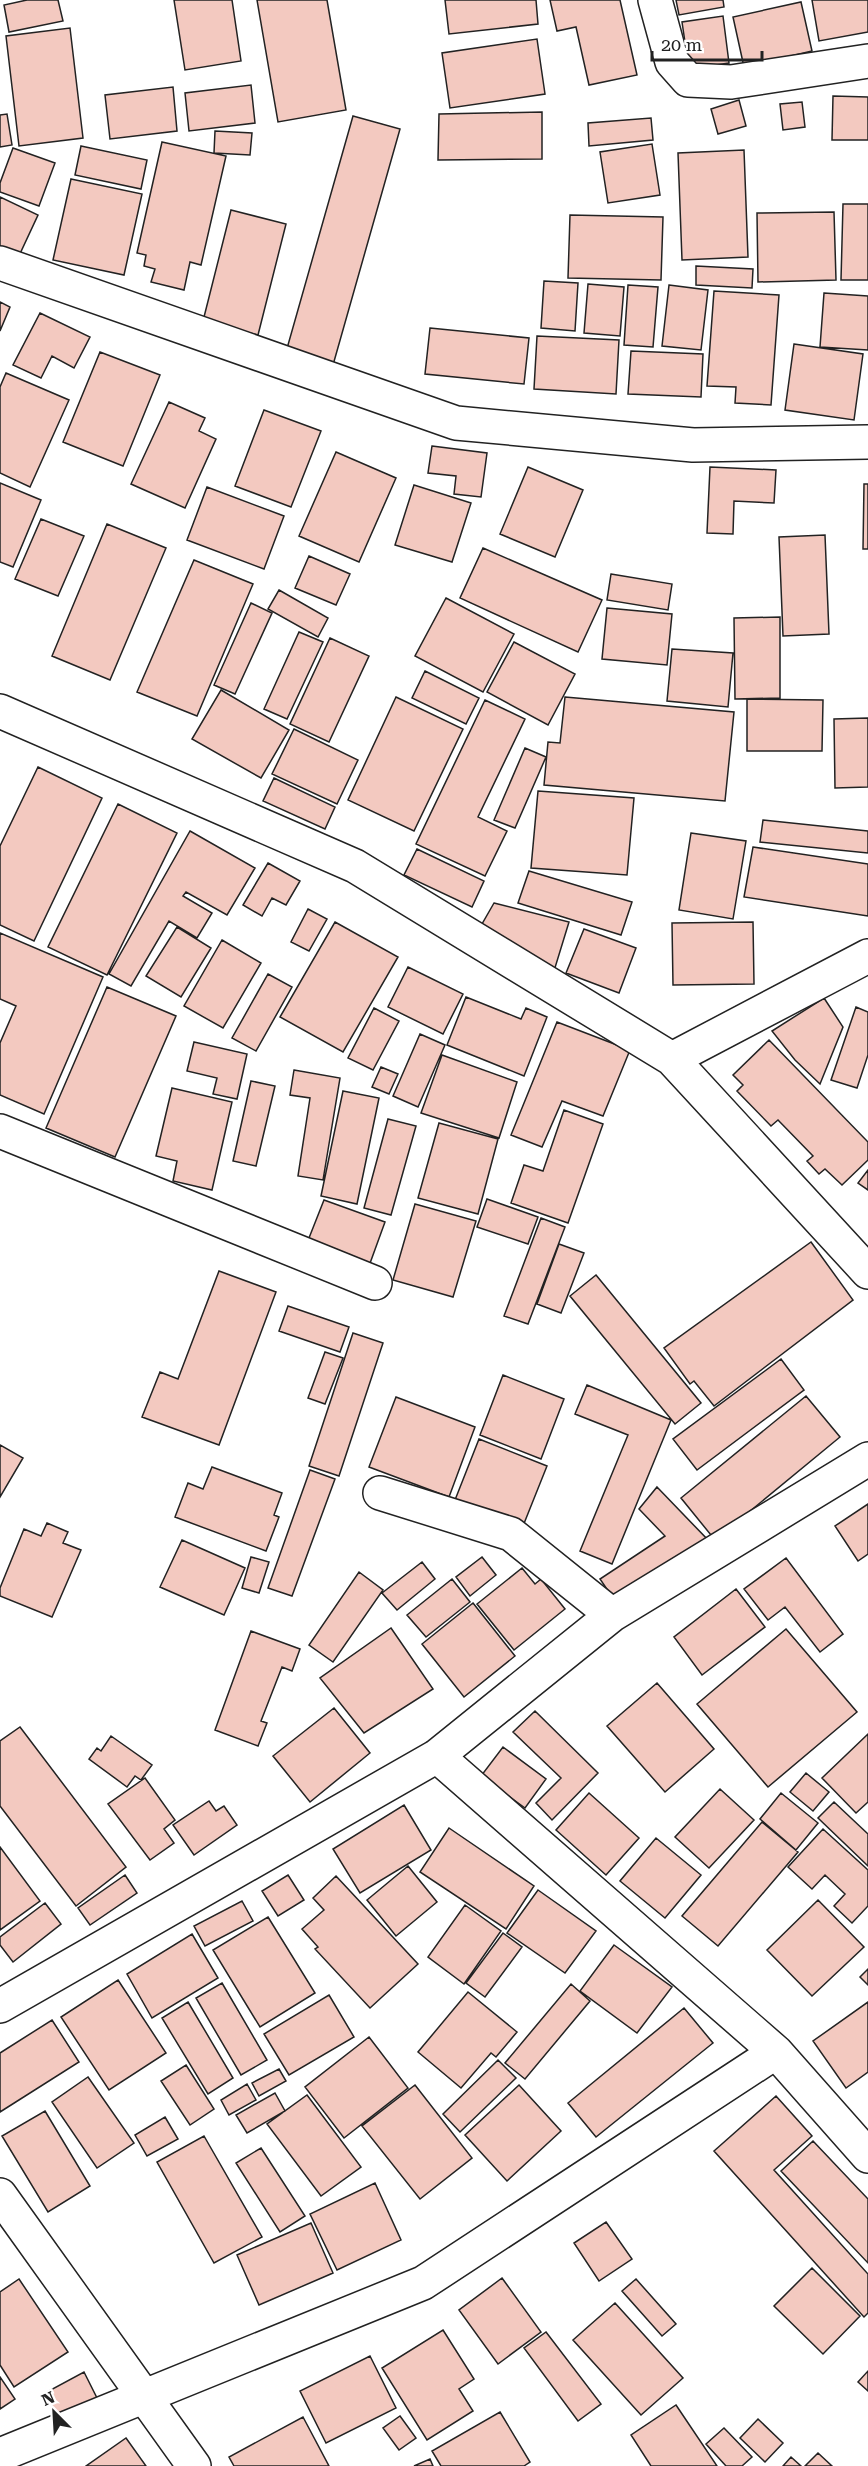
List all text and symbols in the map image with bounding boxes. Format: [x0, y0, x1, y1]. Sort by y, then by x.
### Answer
scale bar [652, 24, 762, 62]
text: 20 m [661, 34, 702, 55]
north arrow [24, 2382, 84, 2442]
text: N [39, 2388, 58, 2410]

